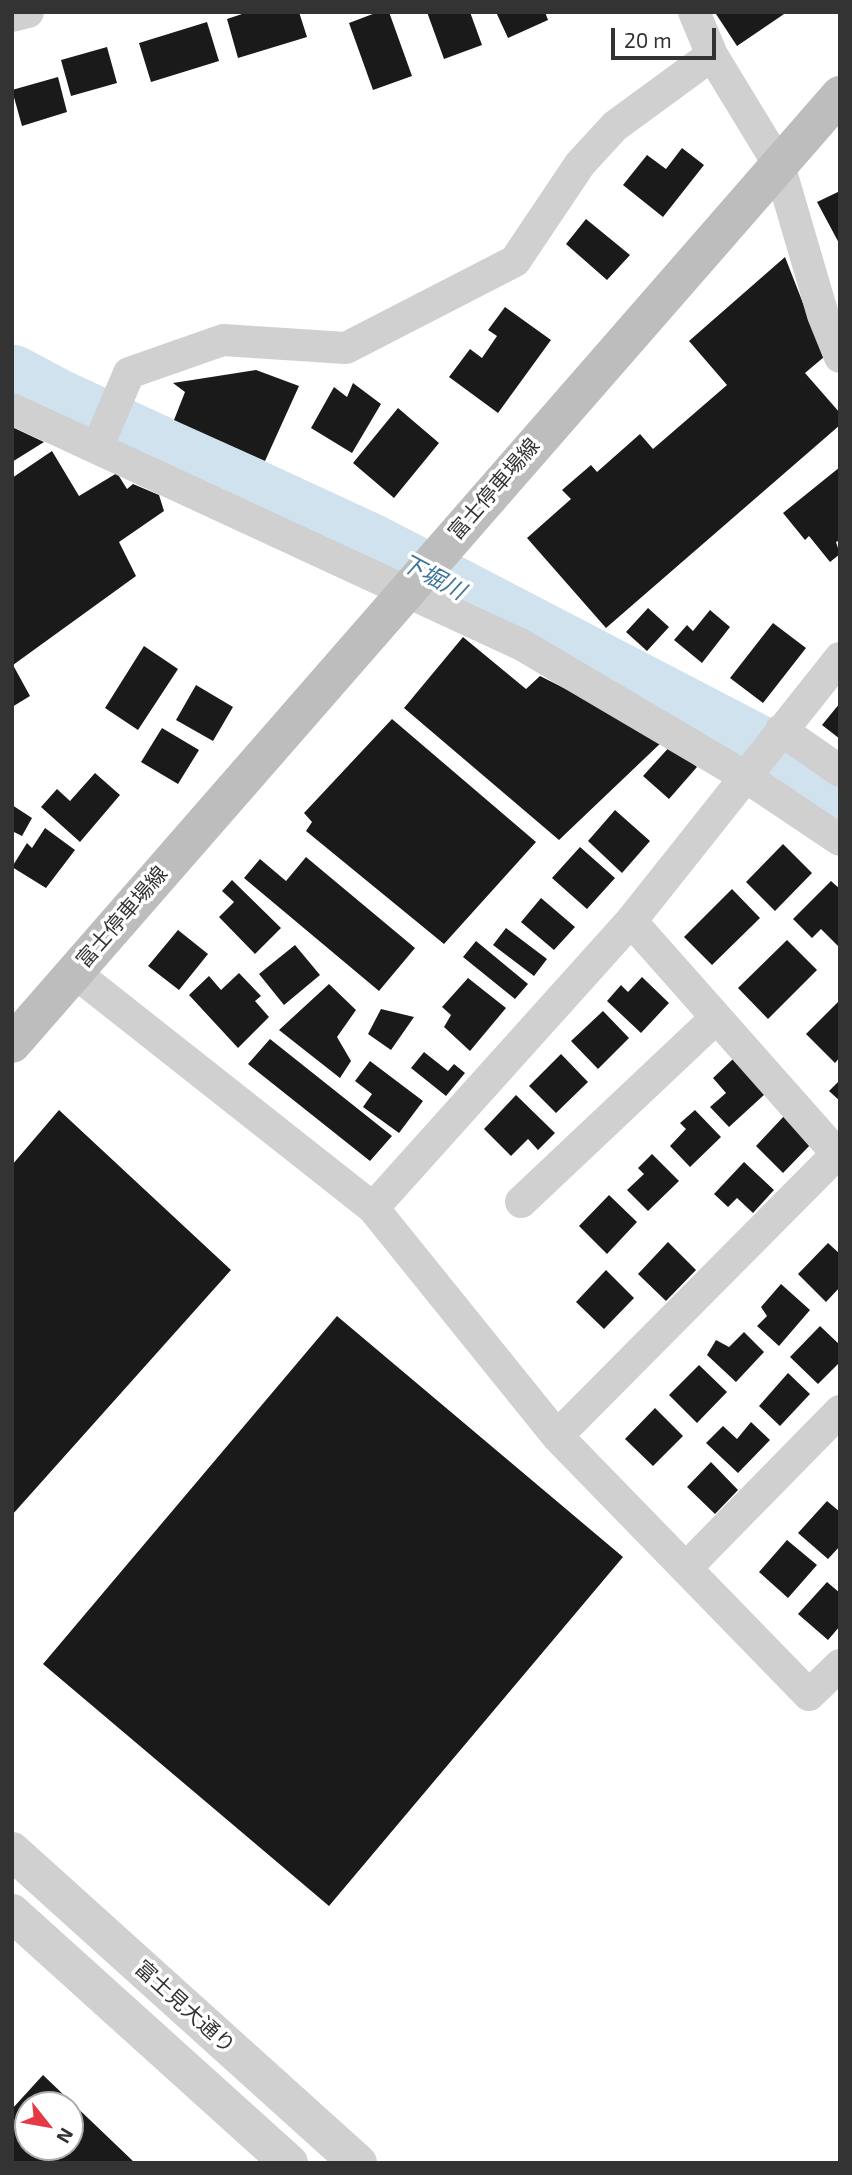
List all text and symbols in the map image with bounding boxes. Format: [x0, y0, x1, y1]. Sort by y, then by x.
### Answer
scale bar [614, 14, 719, 58]
text: 20 m [624, 27, 672, 52]
street label: 富士停車場線 [443, 433, 545, 545]
water label: 下堀川 [396, 549, 470, 605]
street label: 富士停車場線 [71, 861, 173, 973]
street label: 富士見大通り [130, 1955, 240, 2059]
north arrow [14, 2091, 84, 2161]
text: N [52, 2124, 79, 2148]

